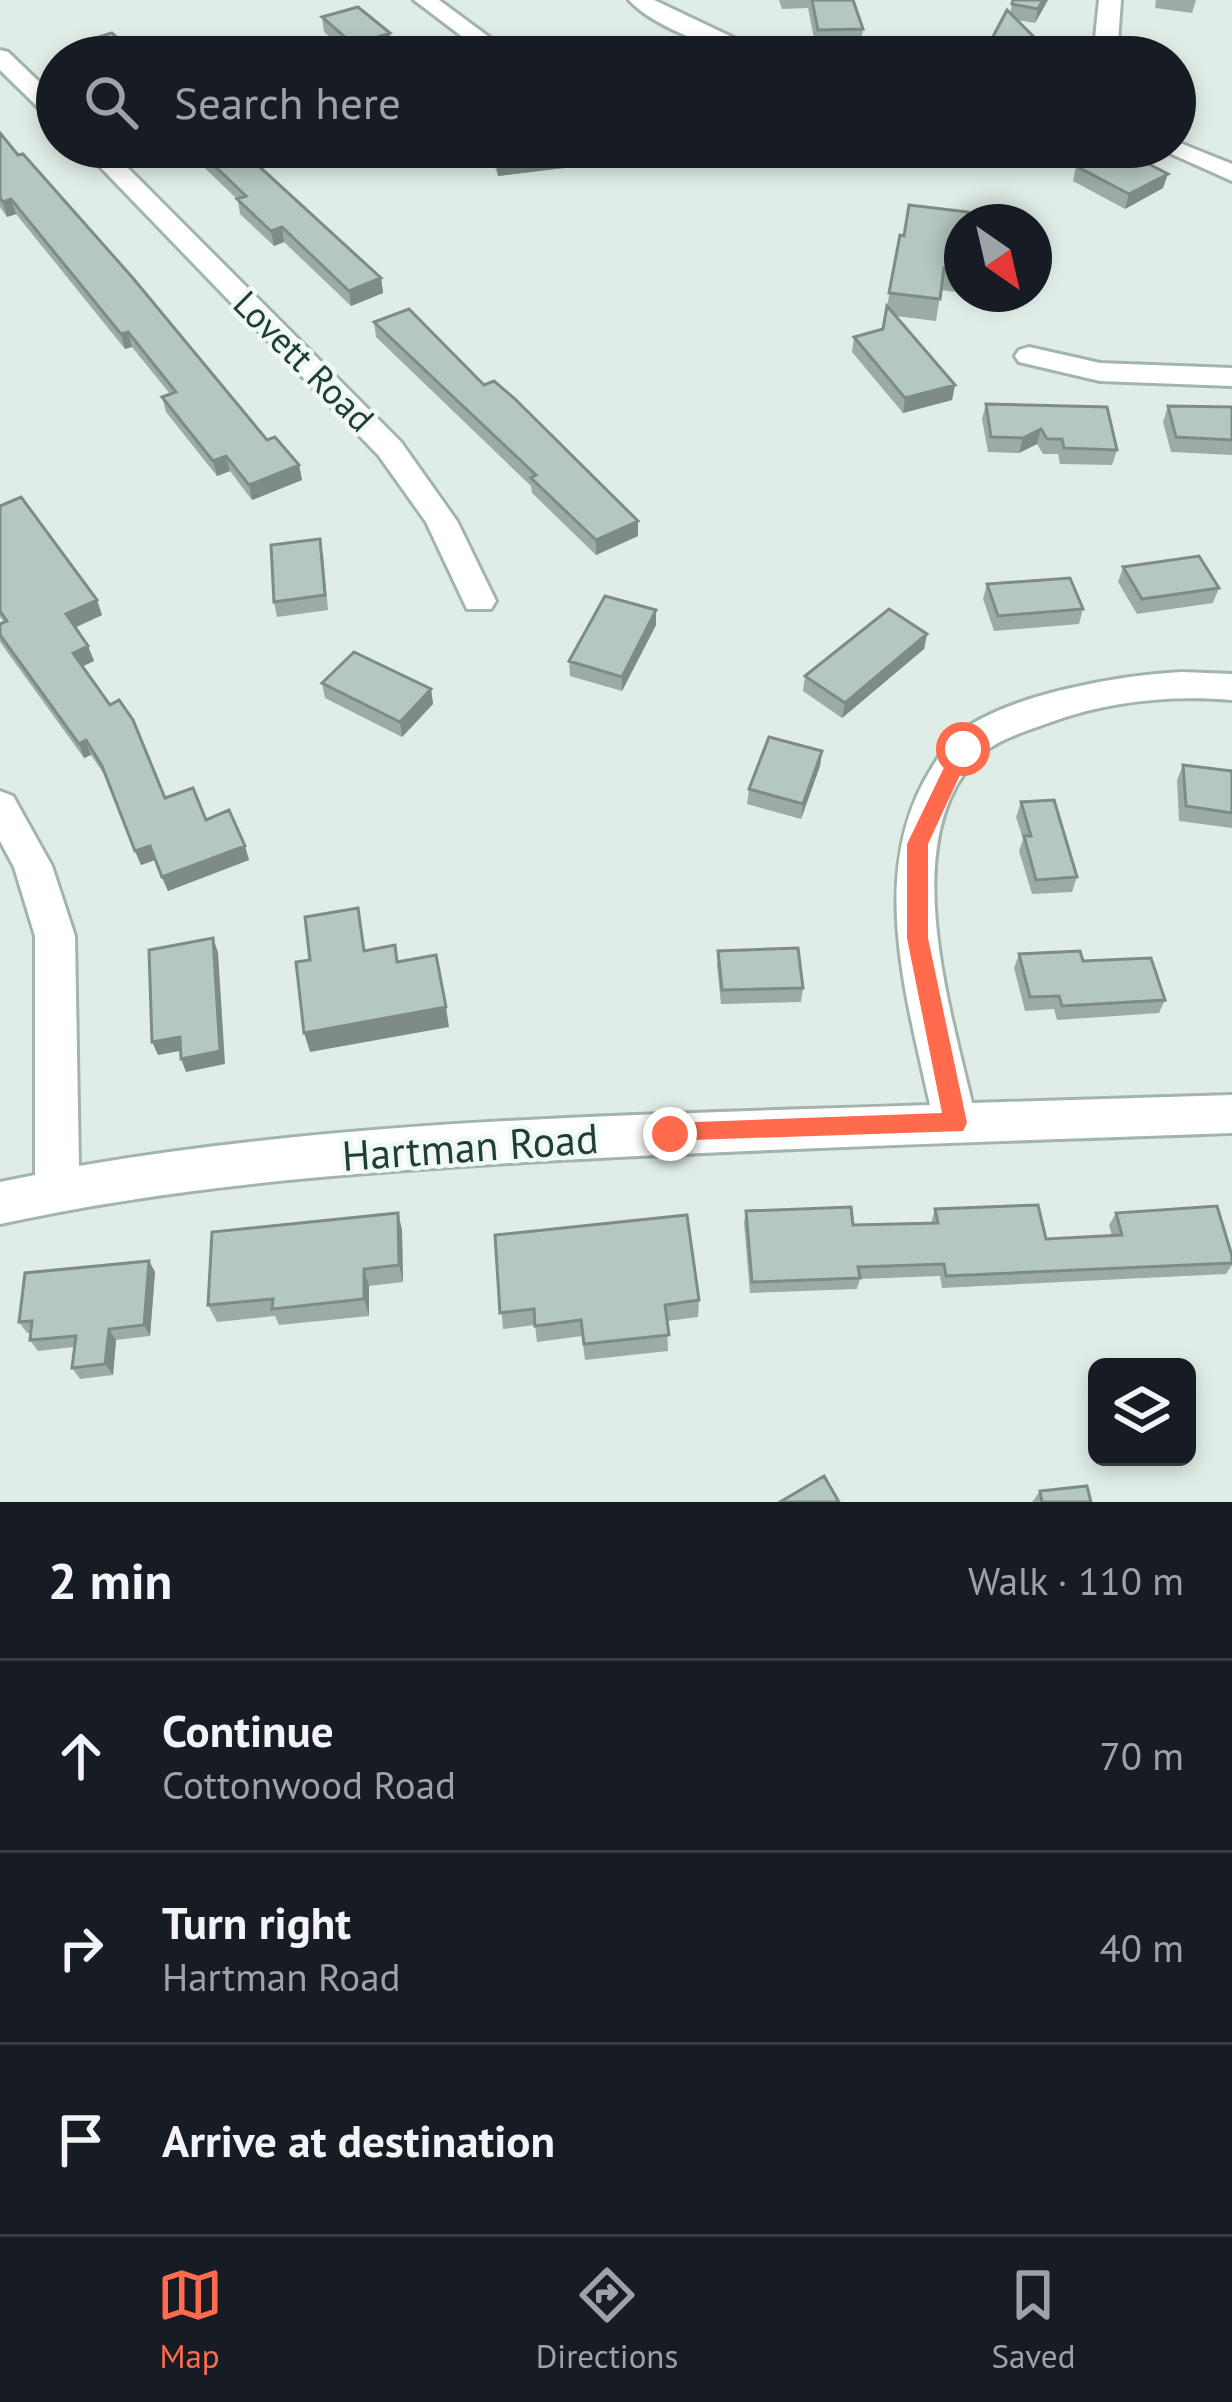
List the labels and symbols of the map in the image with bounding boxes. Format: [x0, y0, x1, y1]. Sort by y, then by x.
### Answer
north arrow [944, 204, 1052, 312]
street label: Lovett Road [224, 280, 385, 441]
route start [936, 722, 990, 776]
route end [643, 1107, 697, 1161]
street label: Hartman Road [340, 1110, 600, 1183]

